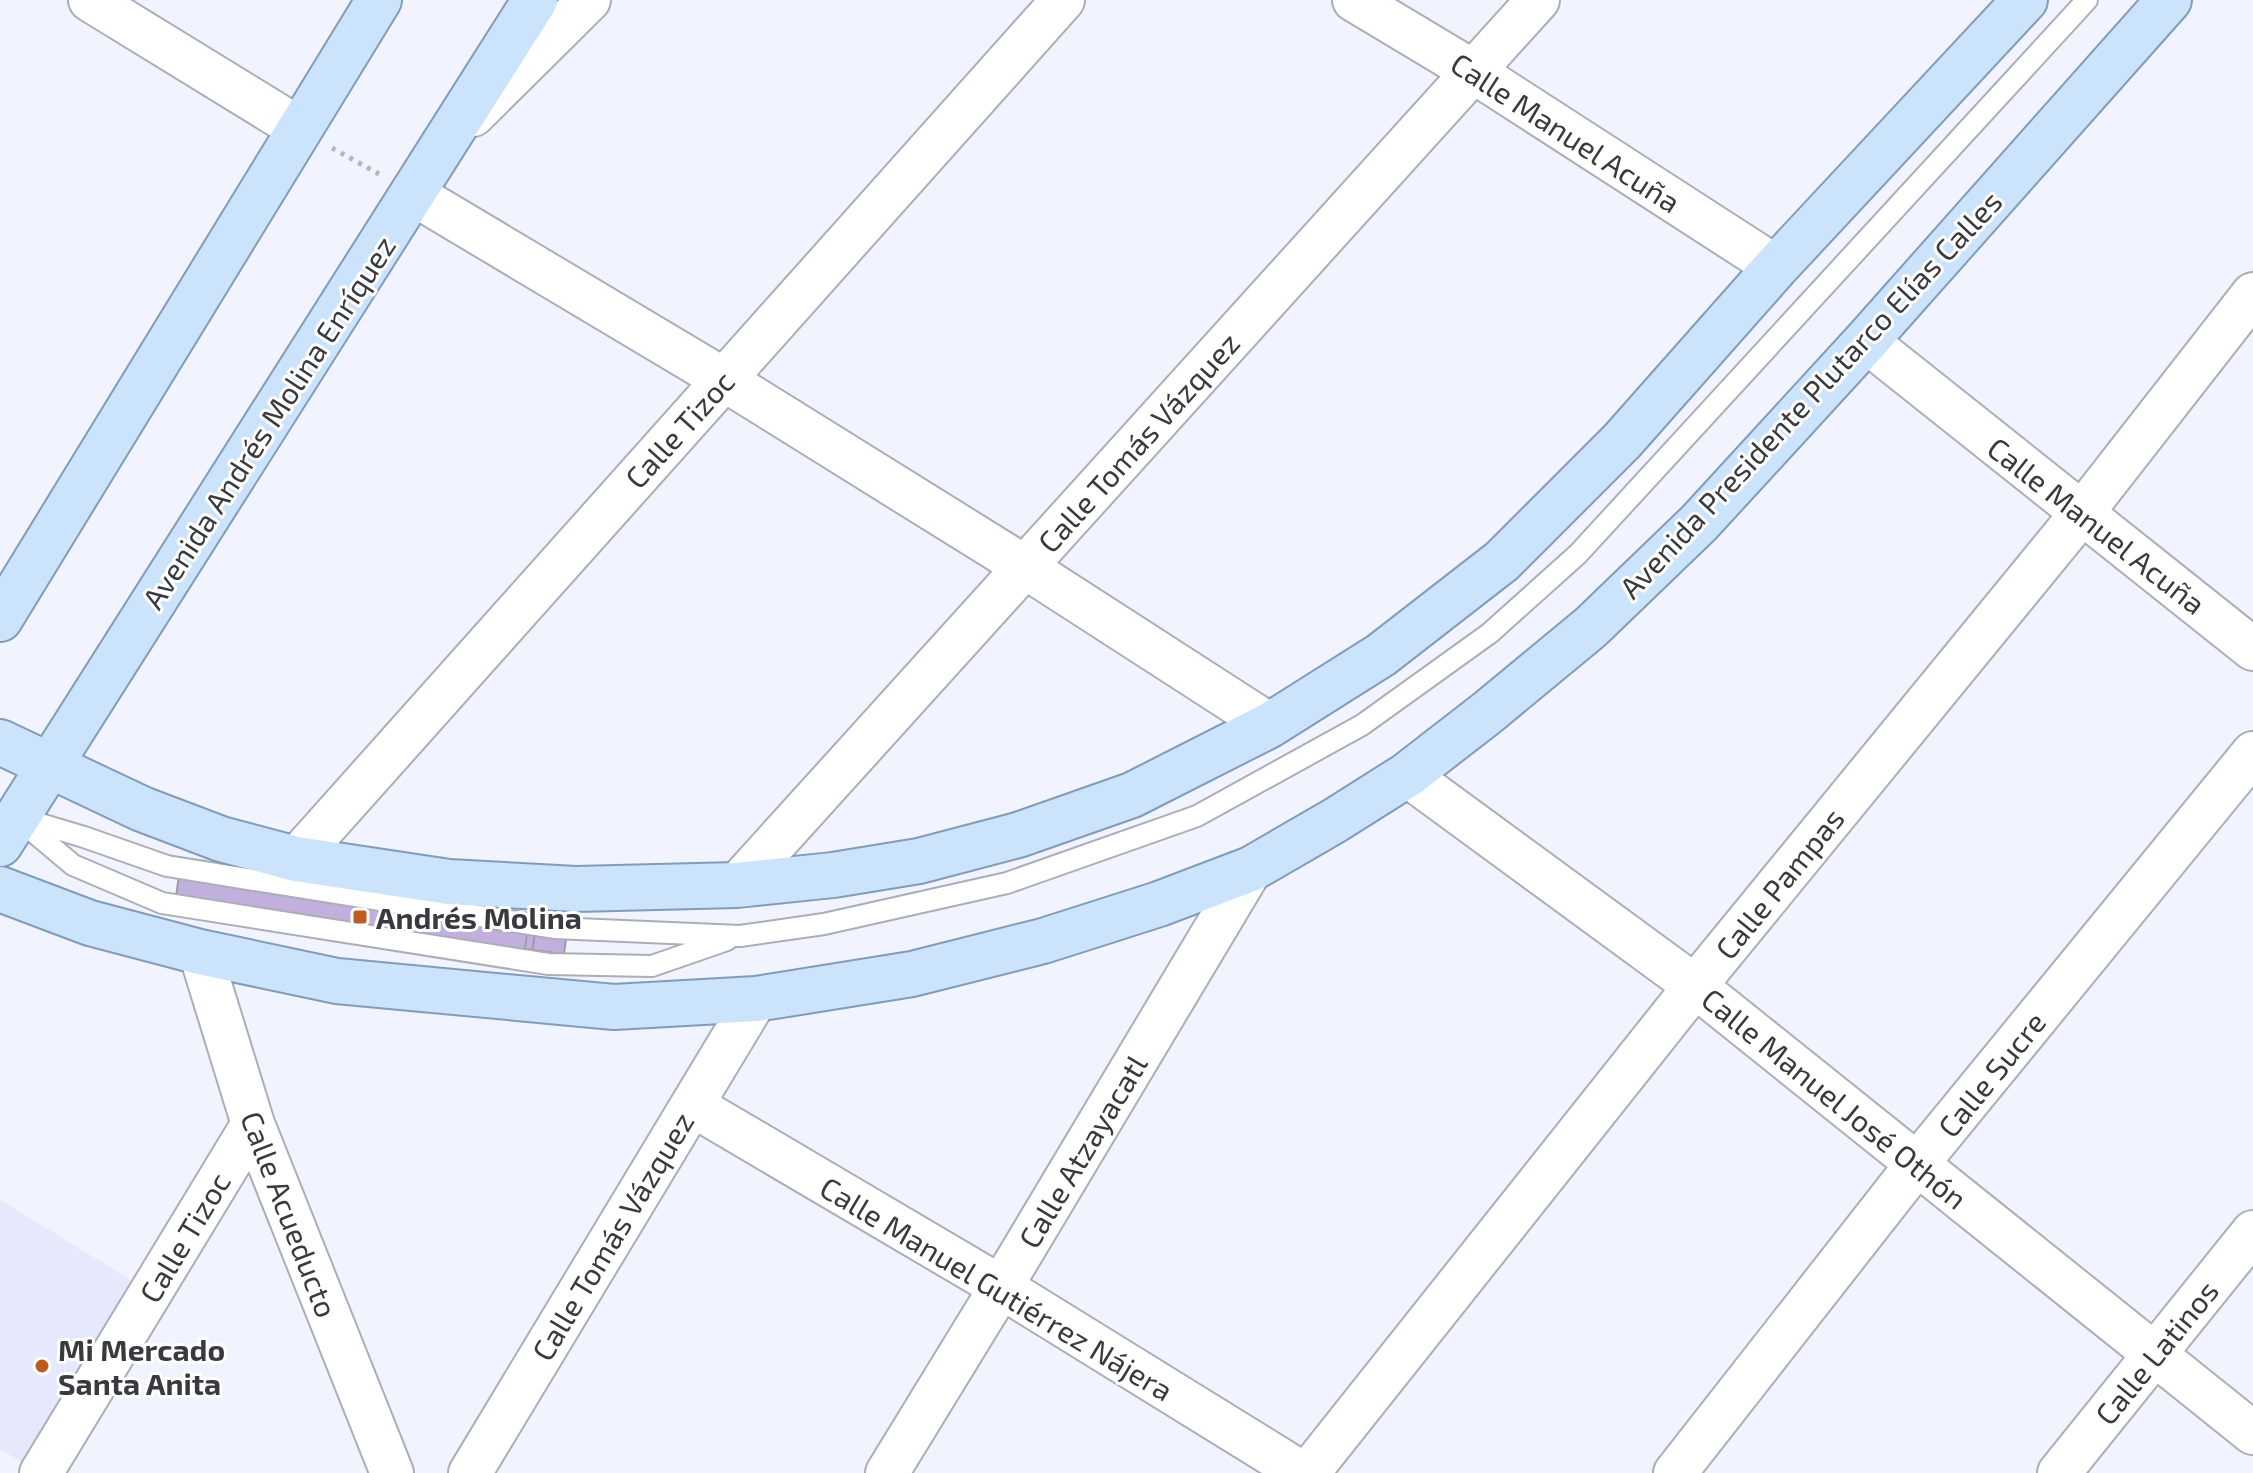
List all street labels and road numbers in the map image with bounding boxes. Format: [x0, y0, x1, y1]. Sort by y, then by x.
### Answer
street label: Calle Manuel Acuña [1445, 44, 1687, 220]
street label: Avenida Presidente Plutarco Elías Calles [1611, 183, 2009, 605]
street label: Avenida Andrés Molina Enríquez [134, 229, 402, 615]
street label: Calle Tomás Vázquez [1030, 325, 1246, 559]
street label: Calle Tizoc [617, 363, 741, 495]
street label: Calle Manuel Acuña [1981, 429, 2213, 621]
street label: Calle Pampas [1707, 800, 1851, 966]
street label: Calle Manuel José Othón [1695, 980, 1975, 1216]
street label: Calle Sucre [1930, 1004, 2052, 1144]
street label: Calle Atzayacatl [1010, 1048, 1154, 1254]
street label: Calle Tomás Vázquez [524, 1105, 700, 1367]
street label: Calle Acueducto [234, 1106, 346, 1322]
street label: Calle Tizoc [131, 1165, 237, 1309]
street label: Calle Manuel Gutiérrez Nájera [814, 1168, 1180, 1408]
street label: Calle Latinos [2087, 1273, 2225, 1431]

